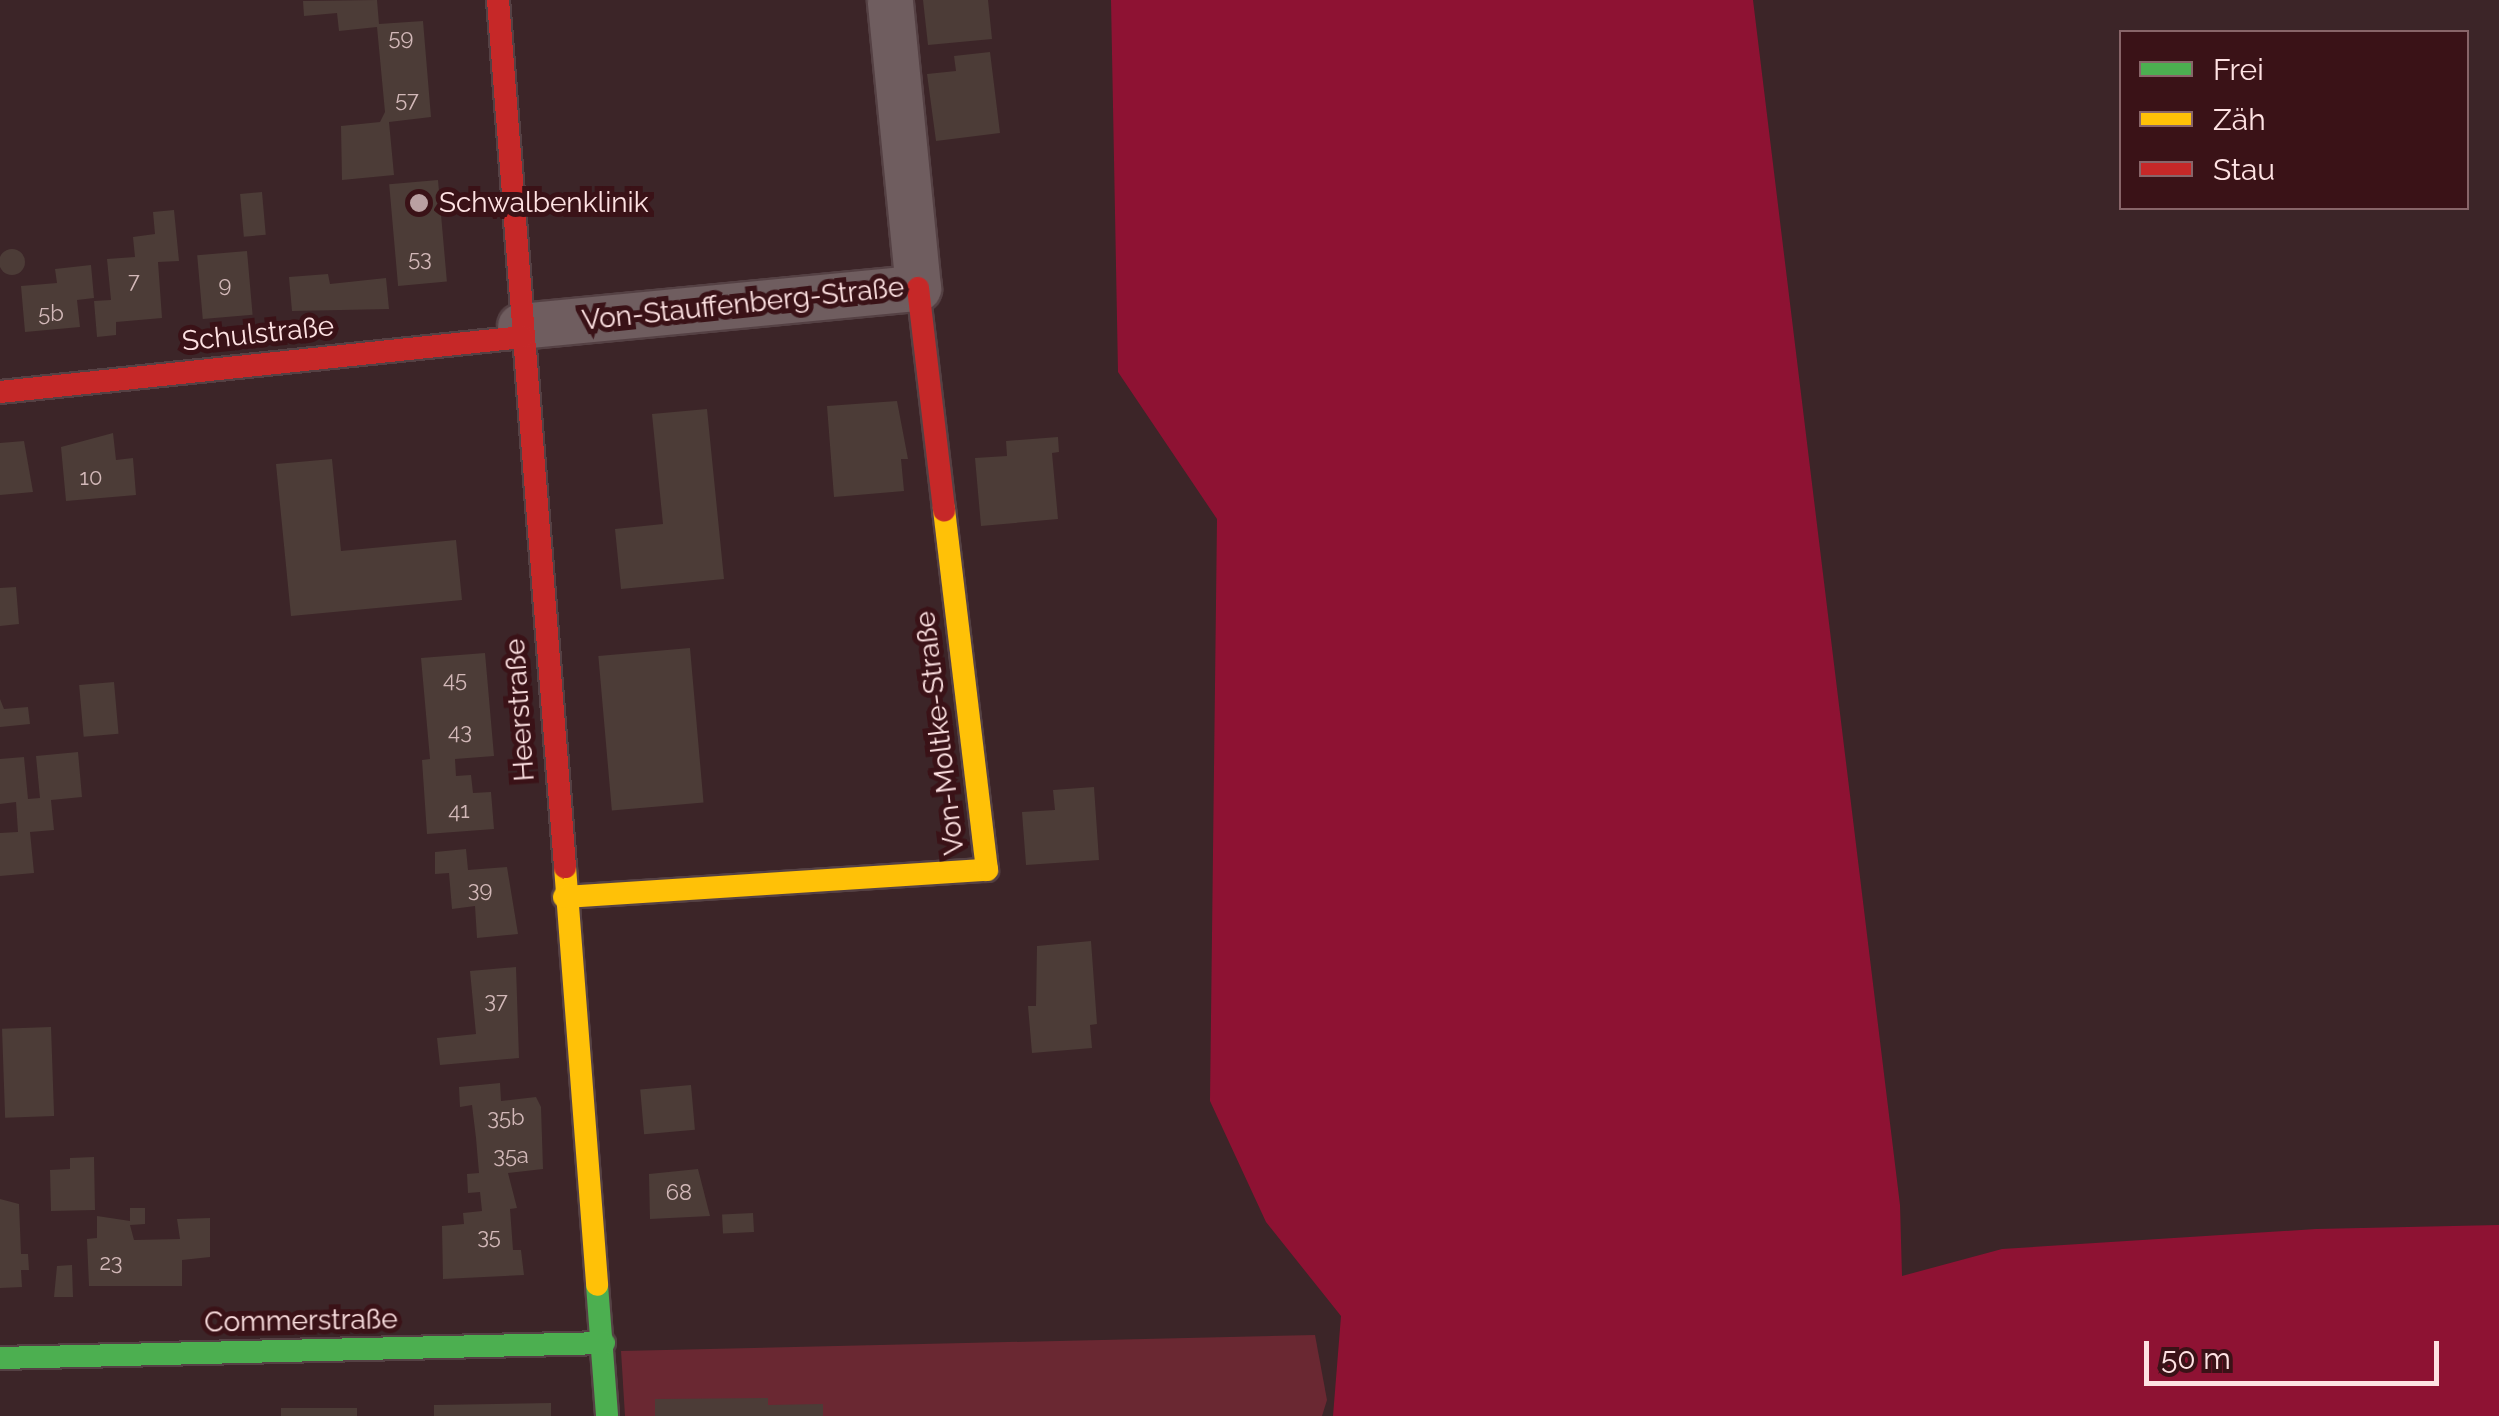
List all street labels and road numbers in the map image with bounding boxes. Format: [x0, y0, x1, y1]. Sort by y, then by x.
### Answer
street label: Von-Stauffenberg-Straße [580, 270, 906, 338]
street label: Schulstraße [180, 309, 336, 359]
street label: Von-Moltke-Straße [908, 609, 972, 857]
street label: Heerstraße [498, 638, 542, 782]
street label: Commerstraße [204, 1303, 398, 1339]

